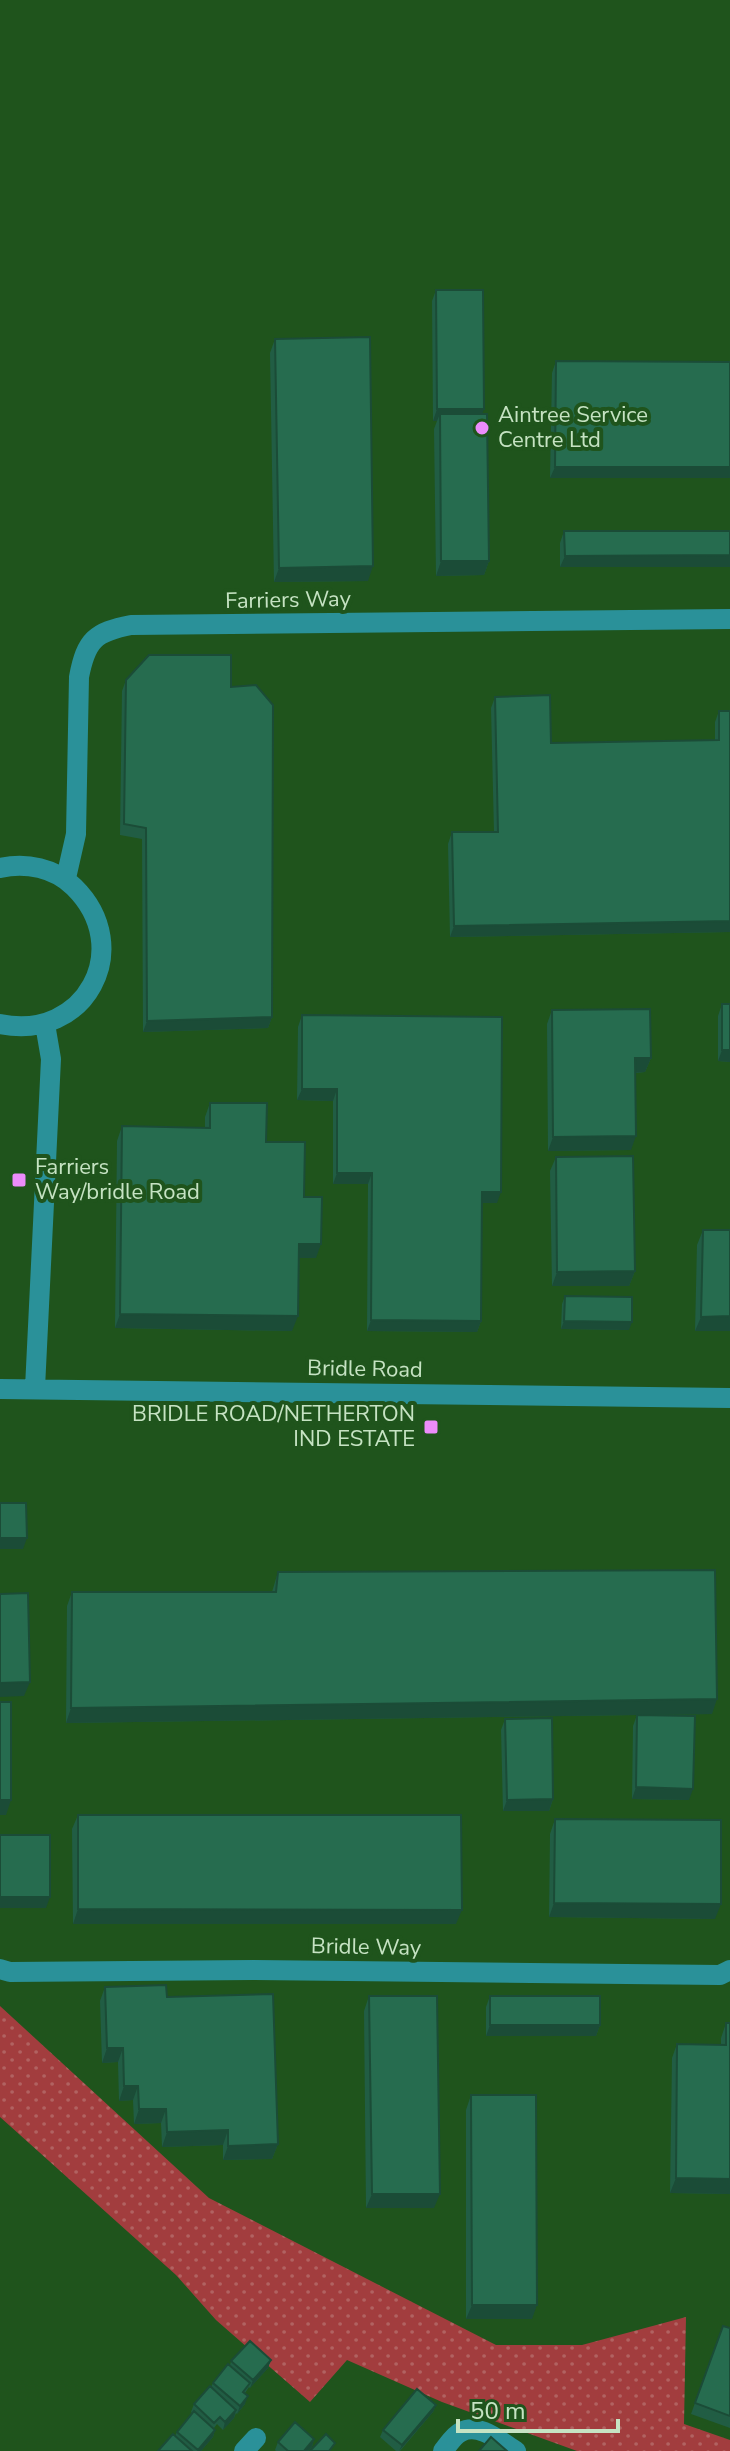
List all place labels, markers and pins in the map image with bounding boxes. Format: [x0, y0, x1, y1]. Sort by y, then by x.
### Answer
place label: Aintree Service Centre Ltd [498, 400, 648, 455]
marker: Aintree Service Centre Ltd [473, 419, 491, 437]
place label: Farriers Way/bridle Road [35, 1152, 200, 1207]
marker: Farriers Way/bridle Road [10, 1171, 28, 1189]
place label: BRIDLE ROAD/NETHERTON IND ESTATE [132, 1399, 415, 1454]
marker: BRIDLE ROAD/NETHERTON IND ESTATE [422, 1418, 440, 1436]

